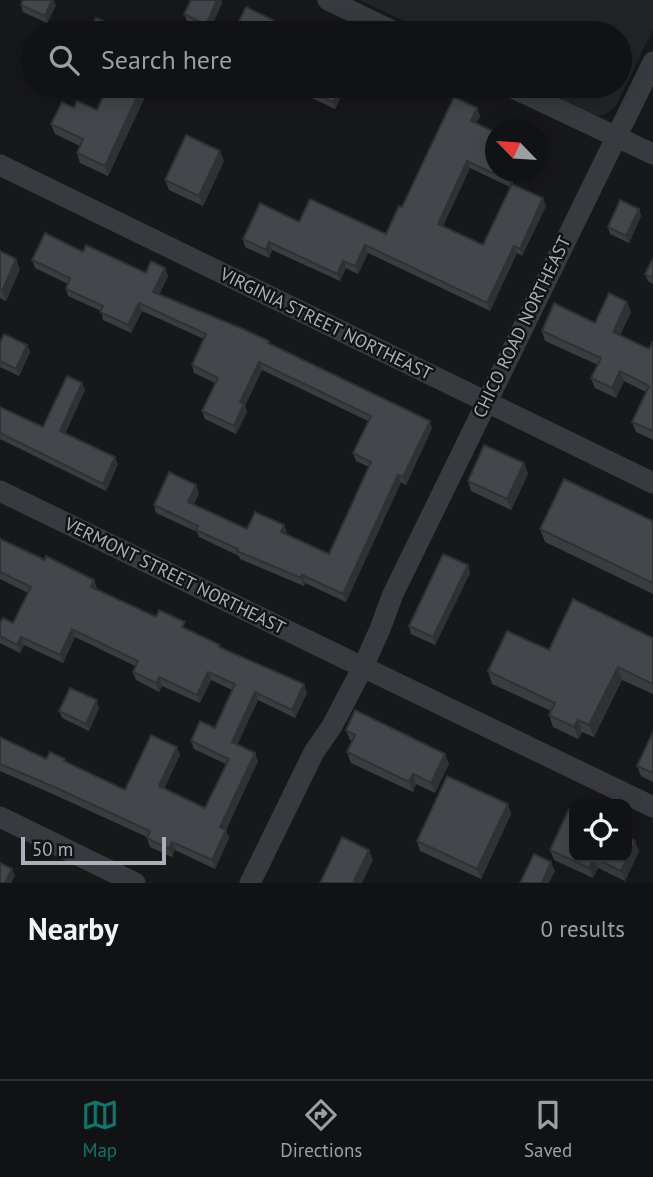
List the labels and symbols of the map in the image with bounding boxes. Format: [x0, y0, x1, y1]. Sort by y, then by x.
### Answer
north arrow [485, 119, 548, 182]
street label: CHICO ROAD NORTHEAST [468, 232, 576, 421]
street label: VIRGINIA STREET NORTHEAST [216, 262, 436, 385]
street label: VERMONT STREET NORTHEAST [60, 512, 289, 639]
scale bar [21, 834, 166, 866]

